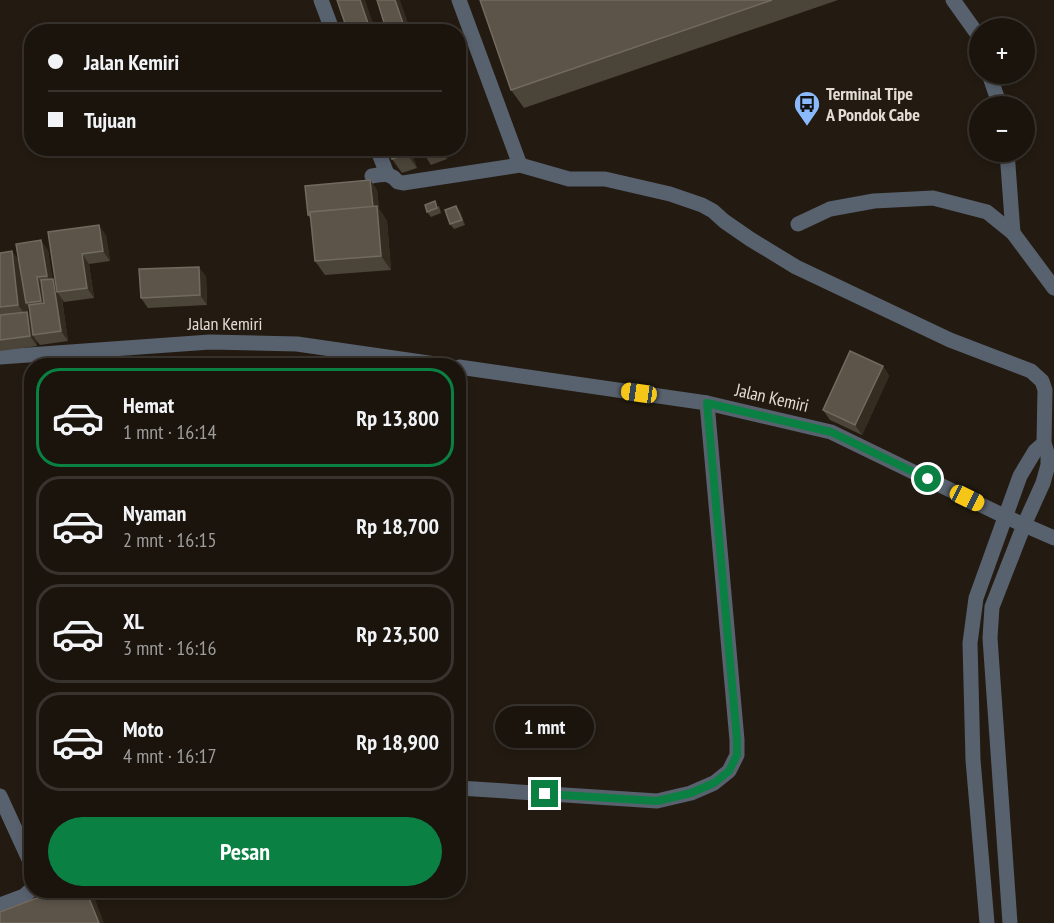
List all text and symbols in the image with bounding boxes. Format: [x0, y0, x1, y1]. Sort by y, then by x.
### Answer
map controls [969, 18, 1035, 162]
button: + [969, 18, 1035, 84]
text: Jalan Kemiri [84, 48, 179, 76]
place label: Terminal Tipe A Pondok Cabe [825, 82, 920, 126]
bus stop icon: Terminal Tipe A Pondok Cabe [792, 89, 822, 127]
button: − [969, 96, 1035, 162]
text: Tujuan [84, 106, 136, 134]
street label: Jalan Kemiri [187, 312, 262, 335]
street label: Jalan Kemiri [732, 378, 811, 417]
car [620, 382, 658, 404]
icon: car [51, 391, 105, 445]
text: Hemat [123, 391, 174, 419]
text: Rp 13,800 [356, 404, 439, 432]
text: 1 mnt · 16:14 [123, 419, 216, 445]
route start [914, 465, 941, 492]
car [947, 482, 987, 514]
icon: car [51, 499, 105, 553]
text: Nyaman [123, 499, 186, 527]
text: Rp 18,700 [356, 512, 439, 540]
text: 2 mnt · 16:15 [123, 527, 216, 553]
icon: car [51, 607, 105, 661]
text: XL [123, 607, 144, 635]
text: Rp 23,500 [356, 620, 439, 648]
text: 3 mnt · 16:16 [123, 635, 216, 661]
callout: 1 mnt [496, 707, 594, 749]
text: 1 mnt [524, 714, 565, 740]
icon: car [51, 715, 105, 769]
text: Moto [123, 715, 164, 743]
text: Rp 18,900 [356, 728, 439, 756]
text: 4 mnt · 16:17 [123, 743, 216, 769]
route end [531, 780, 558, 807]
button: Pesan [48, 817, 442, 886]

